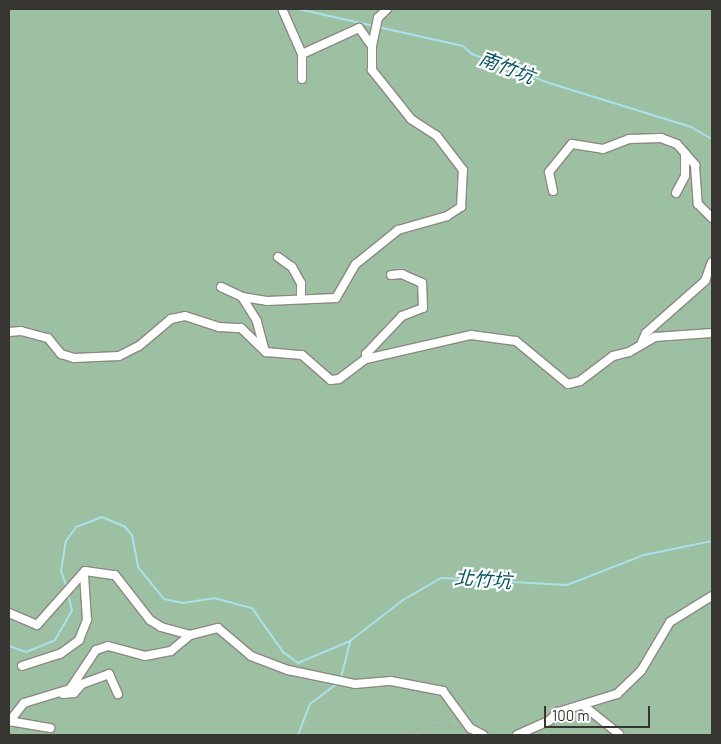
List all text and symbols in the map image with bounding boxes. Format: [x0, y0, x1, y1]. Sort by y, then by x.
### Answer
water label: 南竹坑 [476, 46, 538, 88]
water label: 北竹坑 [454, 566, 512, 592]
scale bar [546, 696, 652, 728]
text: 100 m [552, 706, 590, 724]

